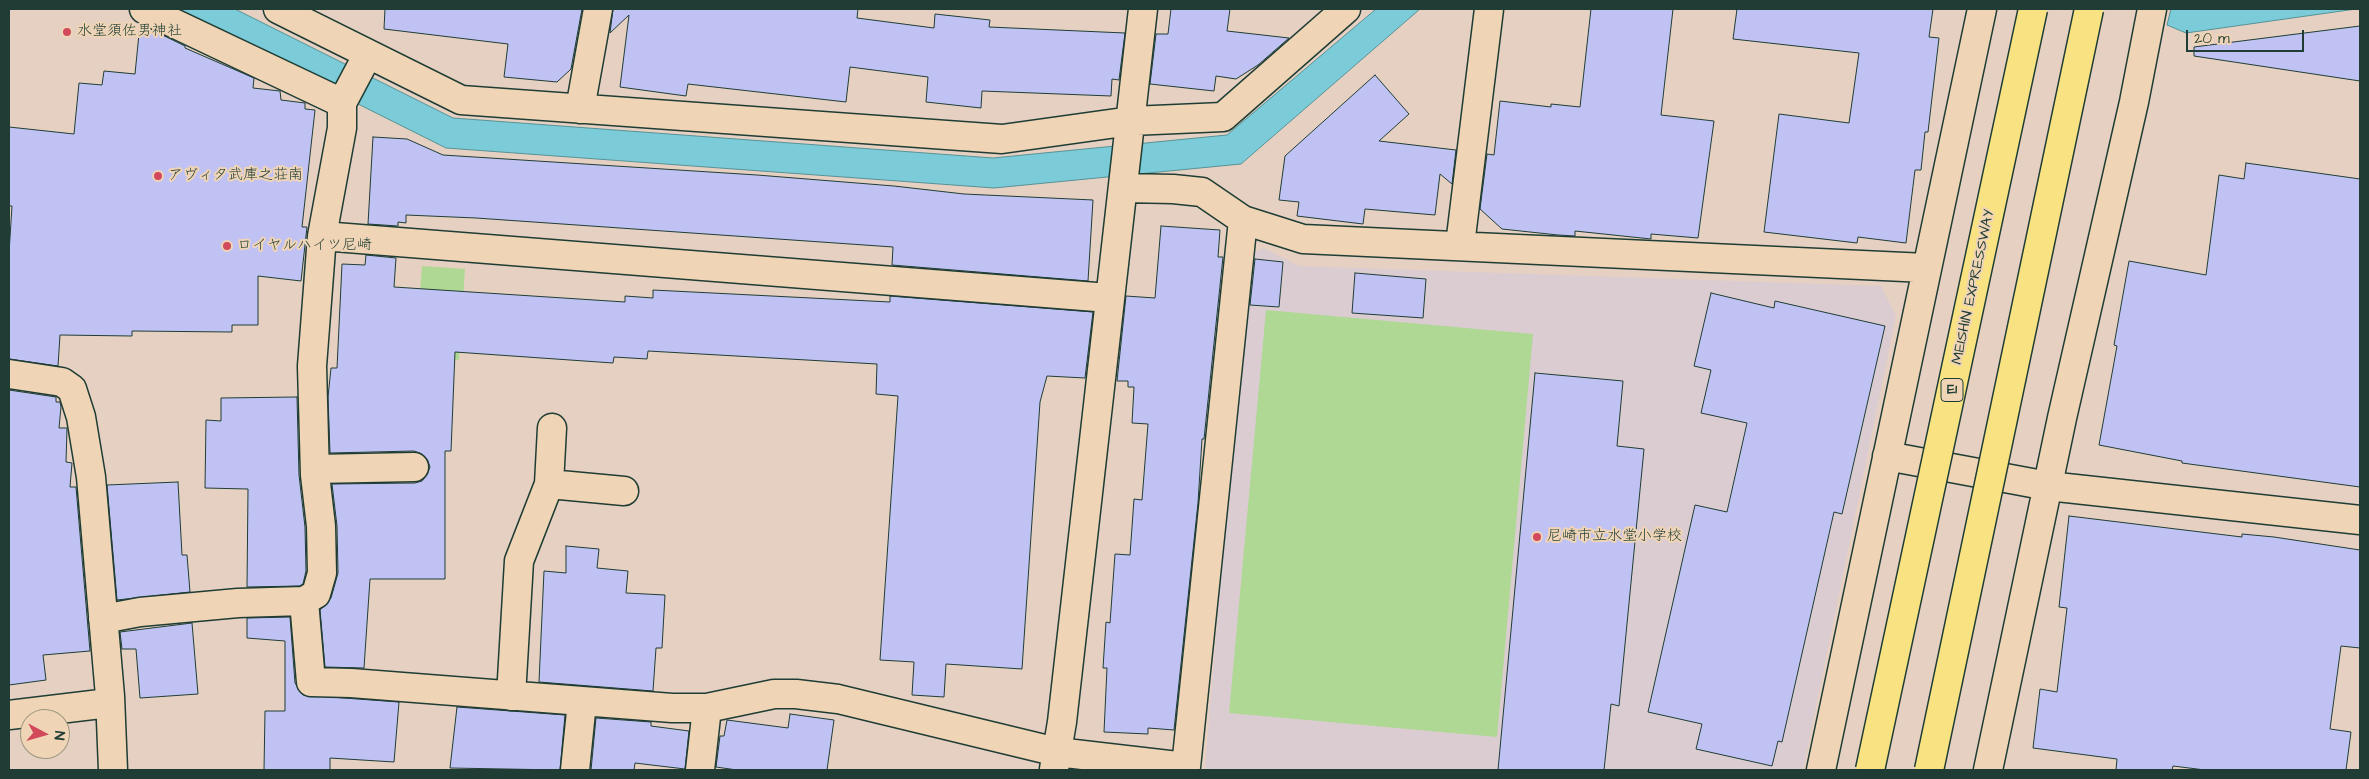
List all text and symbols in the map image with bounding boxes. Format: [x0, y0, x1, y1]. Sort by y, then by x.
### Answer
scale bar [2189, 20, 2306, 52]
place label: 水堂須佐男神社 [77, 23, 182, 41]
marker: 水堂須佐男神社 [61, 26, 73, 38]
text: 20 m [2194, 28, 2230, 49]
place label: アヴィタ武庫之荘南 [168, 167, 303, 185]
marker: アヴィタ武庫之荘南 [152, 170, 164, 182]
street label: MEISHIN EXPRESSWAY [1949, 208, 1999, 366]
place label: ロイヤルハイツ尼崎 [237, 237, 372, 255]
marker: ロイヤルハイツ尼崎 [221, 240, 233, 252]
road number: E1 [1941, 378, 1963, 402]
place label: 尼崎市立水堂小学校 [1547, 528, 1682, 546]
marker: 尼崎市立水堂小学校 [1531, 531, 1543, 543]
north arrow [20, 709, 70, 759]
text: N [49, 730, 69, 741]

